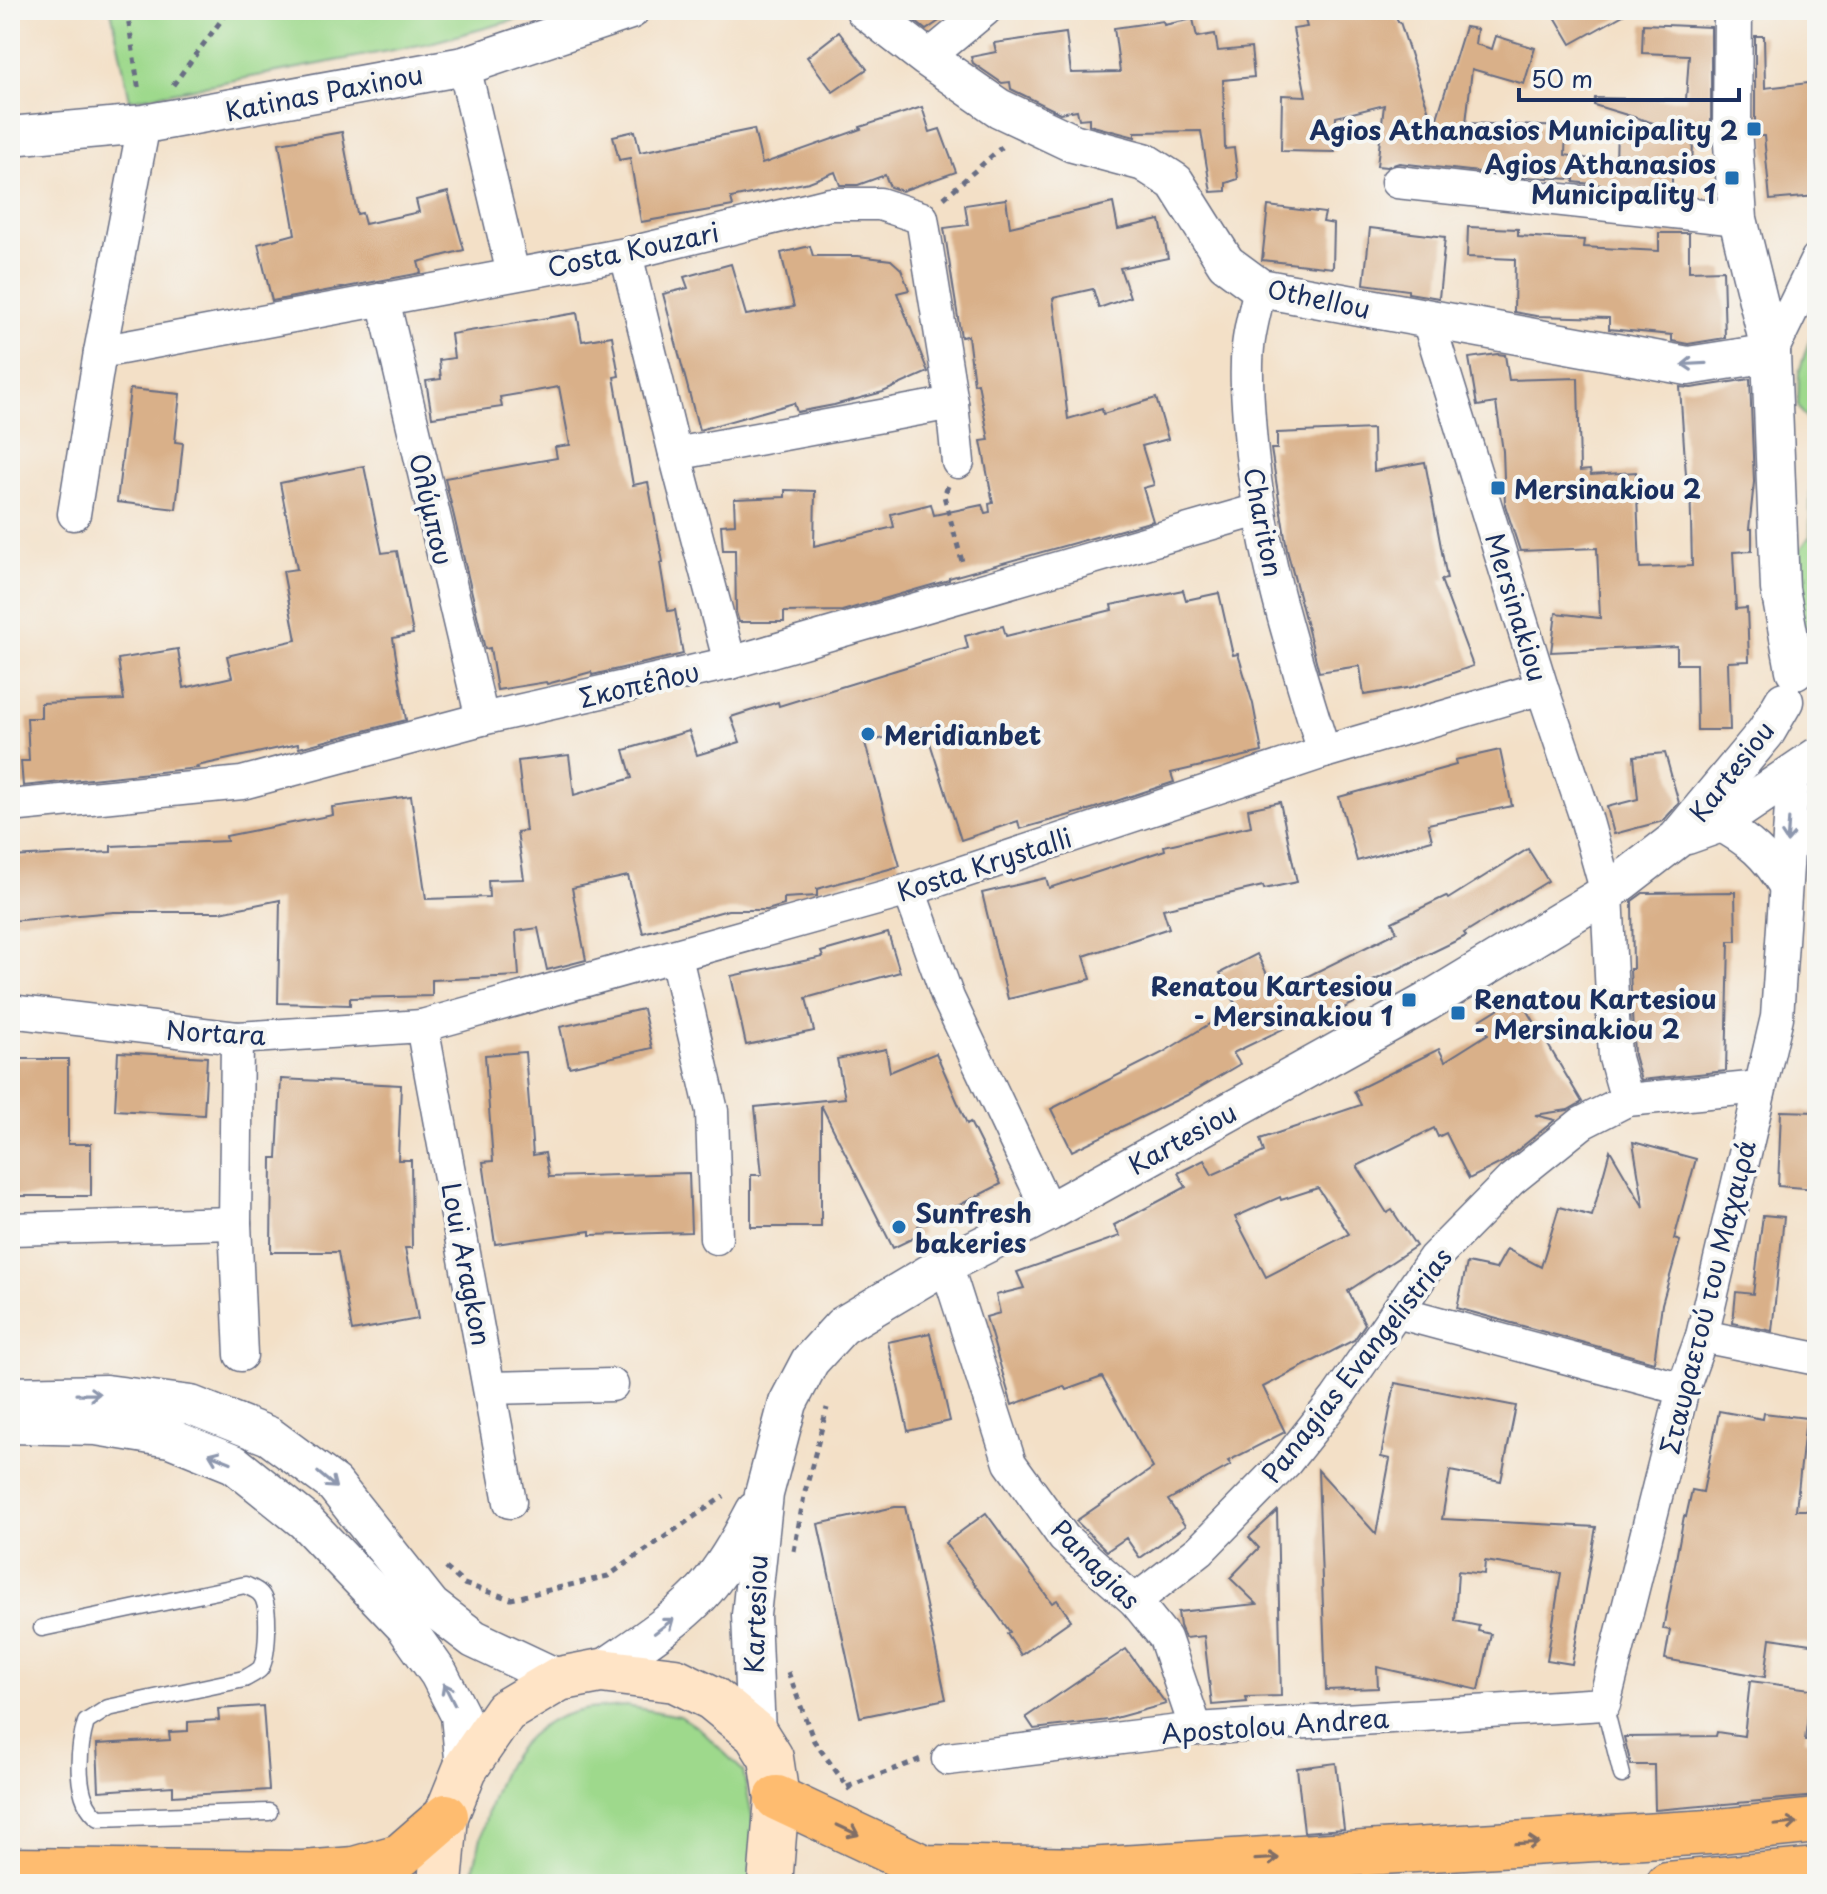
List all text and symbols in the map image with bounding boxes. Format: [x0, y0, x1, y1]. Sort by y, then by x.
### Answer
scale bar [1519, 52, 1739, 102]
street label: Katinas Paxinou [222, 54, 426, 130]
text: 50 m [1531, 60, 1593, 96]
place label: Agios Athanasios Municipality 2 [1310, 110, 1738, 149]
marker: Agios Athanasios Municipality 2 [1745, 120, 1763, 138]
place label: Agios Athanasios Municipality 1 [1485, 144, 1716, 213]
marker: Agios Athanasios Municipality 1 [1723, 169, 1741, 187]
street label: Costa Kouzari [544, 212, 722, 286]
street label: Othellou [1264, 268, 1374, 328]
one-way arrow [1681, 357, 1708, 372]
street label: Ολύμπου [400, 449, 464, 569]
street label: Chariton [1234, 464, 1294, 580]
place label: Mersinakiou 2 [1514, 469, 1701, 508]
marker: Mersinakiou 2 [1489, 479, 1507, 497]
street label: Mersinakiou [1476, 528, 1558, 686]
street label: Σκοπέλου [575, 651, 703, 717]
street label: Kartesiou [1679, 712, 1783, 830]
place label: Meridianbet [884, 715, 1041, 754]
marker: Meridianbet [859, 725, 877, 743]
street label: Kosta Krystalli [891, 817, 1077, 911]
one-way arrow [1780, 817, 1795, 844]
place label: Renatou Kartesiou - Mersinakiou 1 [1150, 966, 1393, 1035]
place label: Renatou Kartesiou - Mersinakiou 2 [1474, 979, 1717, 1048]
marker: Renatou Kartesiou - Mersinakiou 1 [1400, 991, 1418, 1009]
marker: Renatou Kartesiou - Mersinakiou 2 [1449, 1004, 1467, 1022]
street label: Nortara [165, 1010, 268, 1054]
street label: Kartesiou [1121, 1092, 1243, 1184]
street label: Σταυραετού του Μαχαιρά [1649, 1136, 1765, 1458]
street label: Loui Aragkon [432, 1179, 502, 1349]
place label: Sunfresh bakeries [915, 1193, 1032, 1262]
marker: Sunfresh bakeries [890, 1218, 908, 1236]
street label: Panagias Evangelistrias [1251, 1239, 1461, 1491]
one-way arrow [74, 1387, 101, 1402]
one-way arrow [208, 1450, 233, 1464]
one-way arrow [316, 1470, 337, 1488]
street label: Panagias [1042, 1510, 1150, 1618]
street label: Kartesiou [733, 1554, 777, 1674]
one-way arrow [653, 1617, 675, 1634]
one-way arrow [441, 1683, 456, 1707]
street label: Apostolou Andrea [1160, 1698, 1391, 1752]
one-way arrow [1772, 1817, 1799, 1832]
one-way arrow [836, 1823, 860, 1838]
one-way arrow [1513, 1835, 1540, 1850]
one-way arrow [1253, 1851, 1280, 1866]

